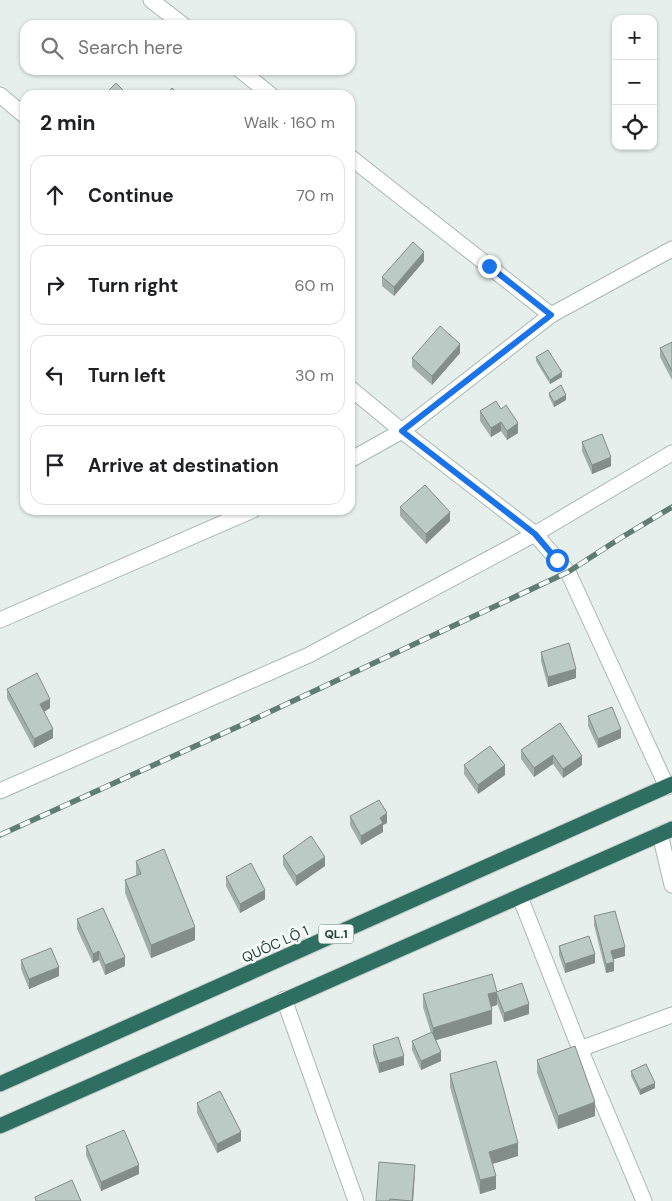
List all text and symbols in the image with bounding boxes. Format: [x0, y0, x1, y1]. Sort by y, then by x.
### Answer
map controls [612, 15, 657, 150]
button: + [612, 15, 657, 60]
search box [20, 20, 355, 75]
icon: search [38, 34, 66, 62]
text: Search here [78, 35, 183, 60]
button: − [612, 60, 657, 105]
button: locate [612, 105, 657, 150]
text: 2 min [40, 109, 96, 137]
text: Walk · 160 m [244, 112, 335, 133]
icon: ahead [41, 181, 69, 209]
text: Continue [88, 183, 174, 208]
text: 70 m [296, 185, 334, 206]
route end [478, 255, 501, 278]
icon: right [41, 271, 69, 299]
text: Turn right [88, 273, 178, 298]
text: 60 m [294, 275, 334, 296]
icon: left [41, 361, 69, 389]
text: Turn left [88, 363, 166, 388]
text: 30 m [295, 365, 334, 386]
icon: arrive [41, 451, 69, 479]
text: Arrive at destination [88, 453, 279, 478]
route start [546, 549, 569, 572]
street label: QUỐC LỘ 1 [239, 921, 311, 967]
road number: QL.1 [318, 924, 354, 944]

